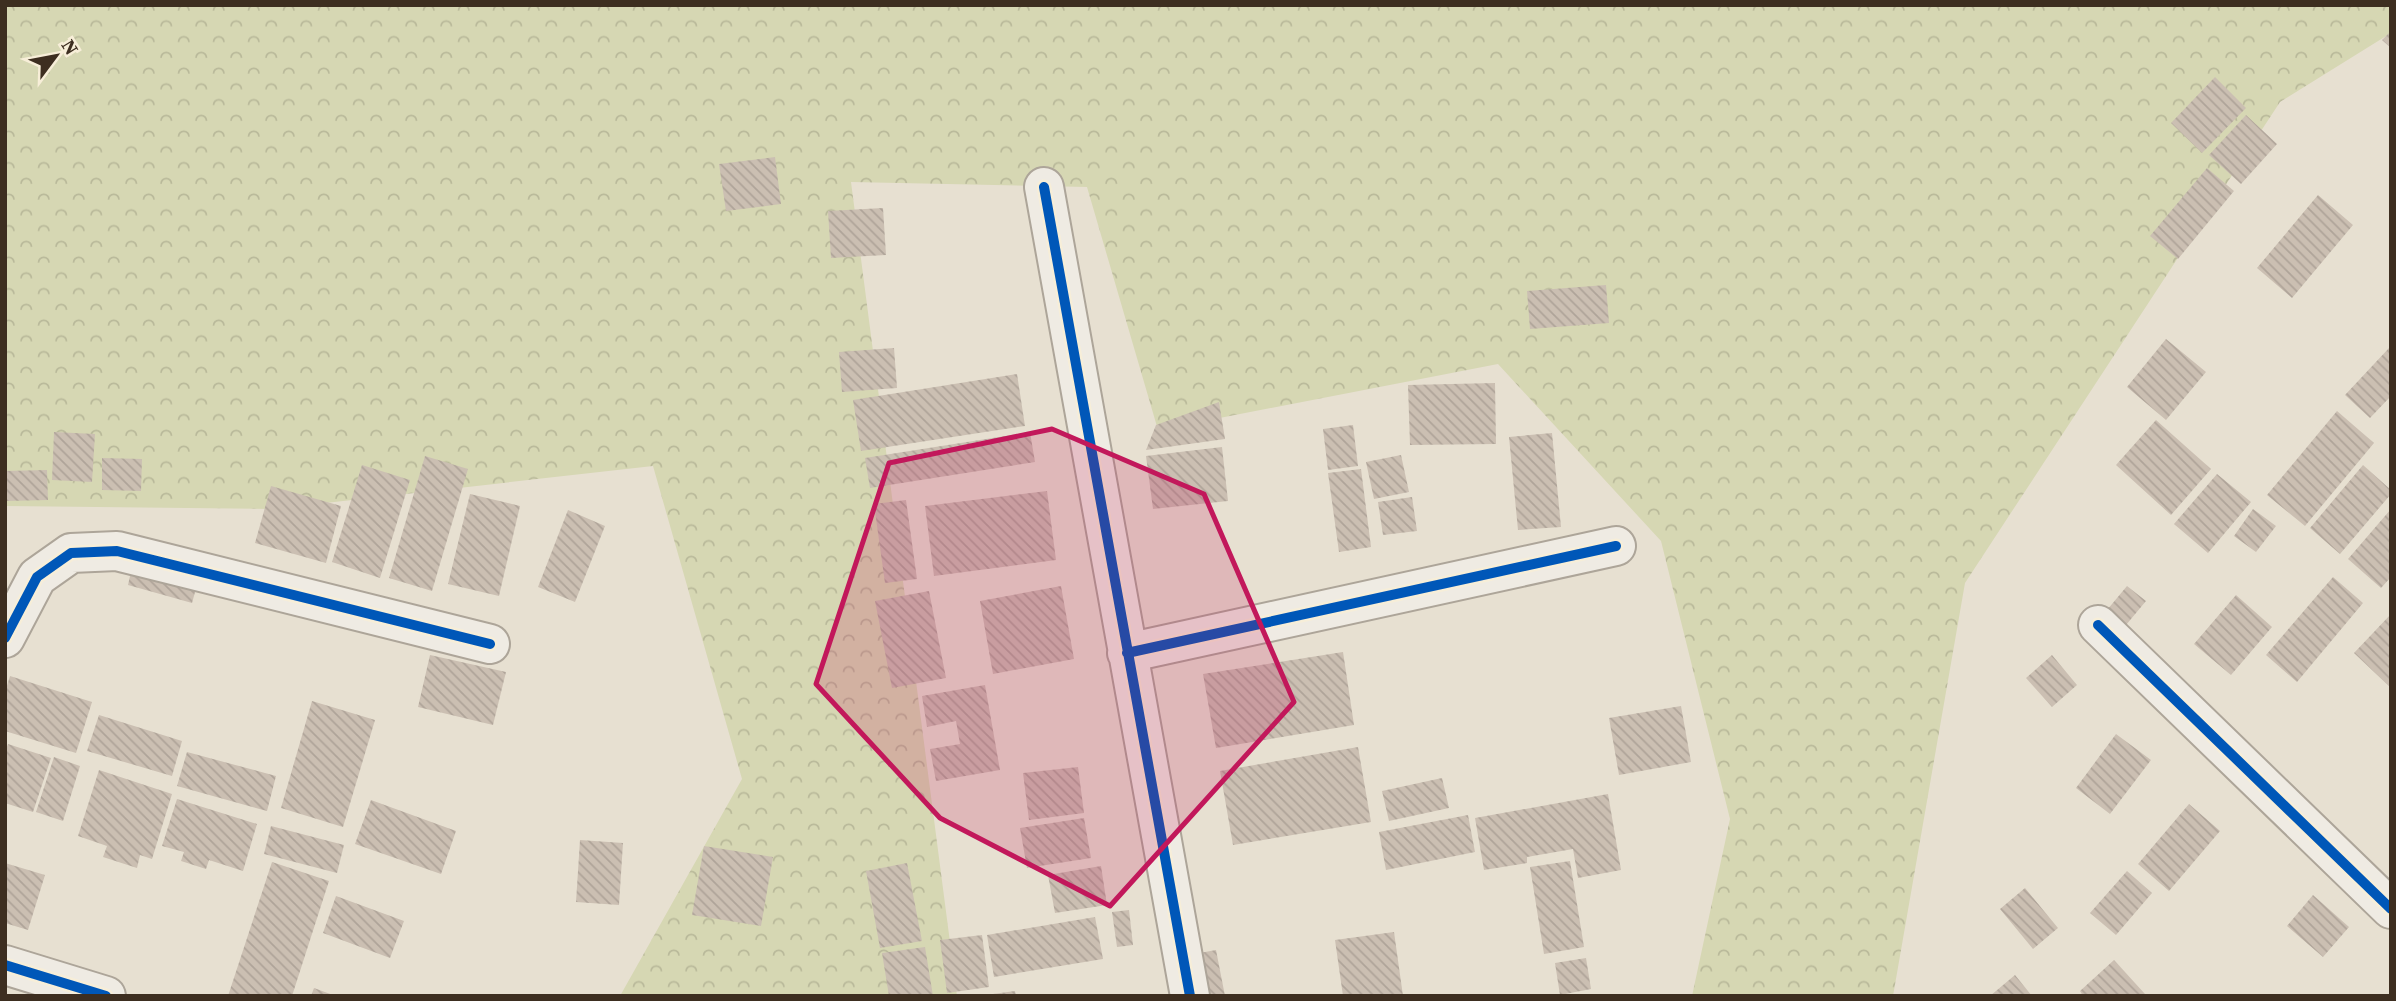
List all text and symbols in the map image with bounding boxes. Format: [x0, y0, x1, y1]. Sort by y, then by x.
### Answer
north arrow [21, 21, 91, 91]
text: N [56, 34, 85, 60]

